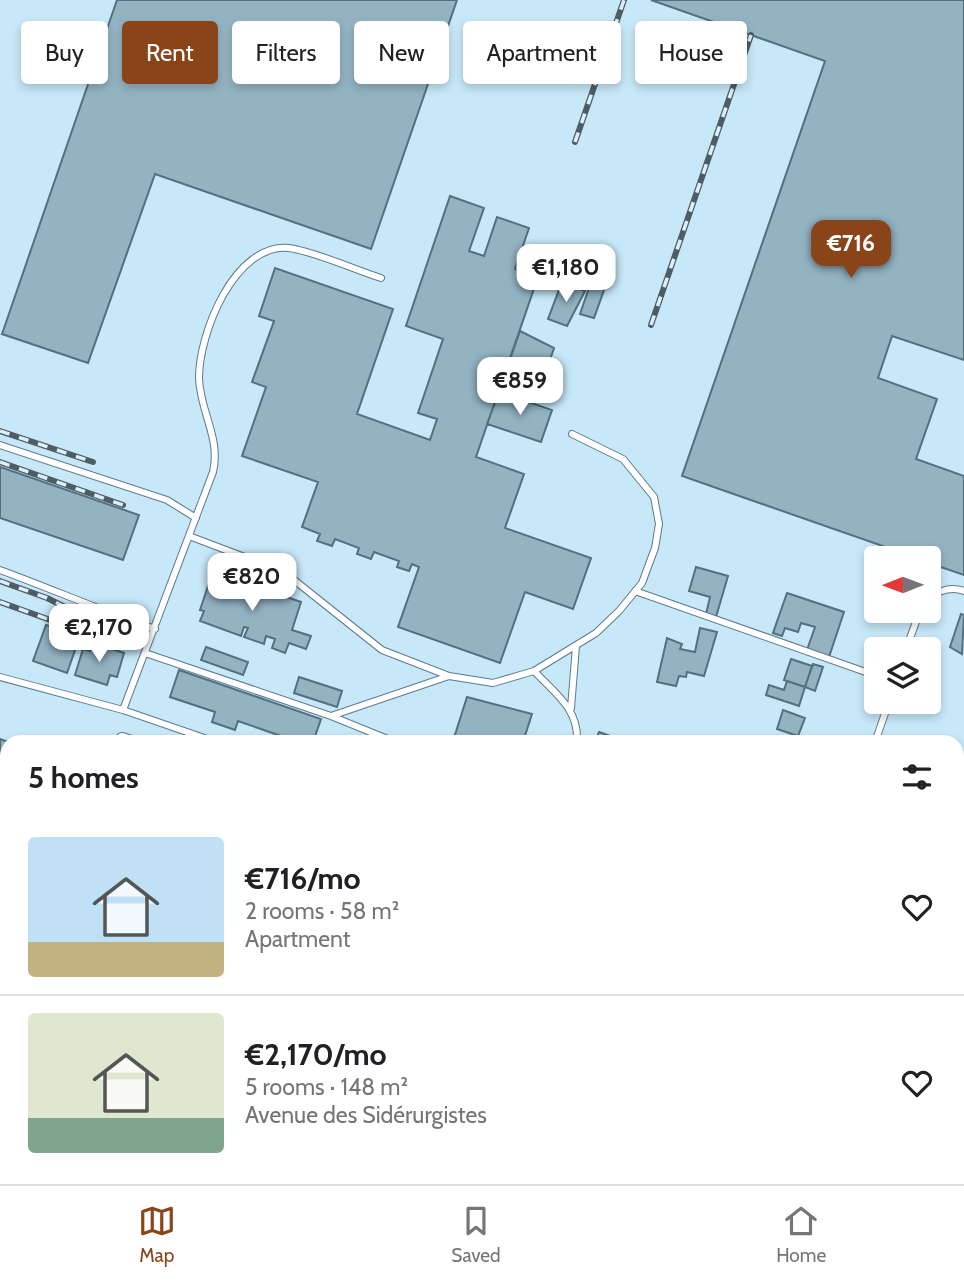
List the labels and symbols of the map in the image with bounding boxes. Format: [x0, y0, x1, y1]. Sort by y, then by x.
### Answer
pin: €716 [810, 220, 892, 280]
pin: €1,180 [509, 244, 623, 304]
pin: €859 [479, 358, 561, 417]
north arrow [864, 546, 942, 623]
pin: €820 [211, 554, 293, 613]
pin: €2,170 [42, 604, 156, 664]

